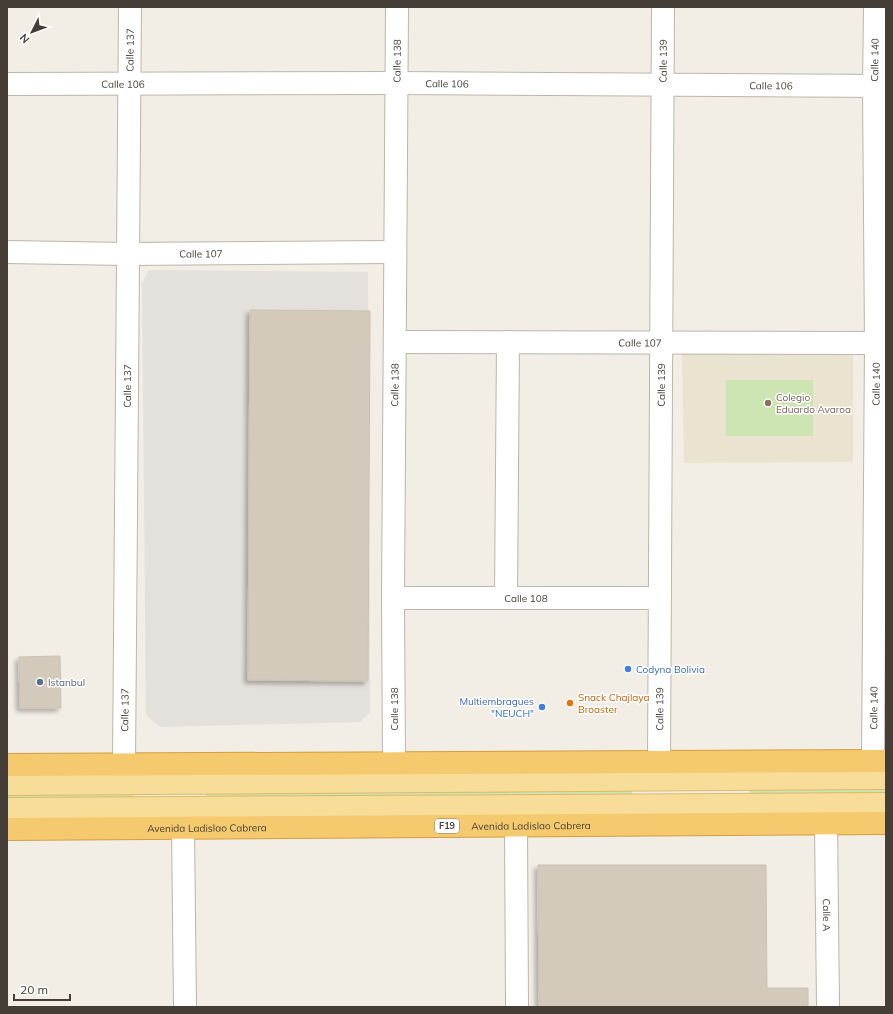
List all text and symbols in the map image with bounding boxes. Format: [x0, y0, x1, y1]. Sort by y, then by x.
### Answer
north arrow [12, 12, 52, 52]
street label: Calle 137 [123, 28, 137, 72]
text: N [17, 31, 33, 46]
street label: Calle 140 [868, 38, 882, 82]
street label: Calle 138 [390, 39, 404, 83]
street label: Calle 139 [657, 39, 670, 83]
street label: Calle 106 [425, 77, 469, 90]
street label: Calle 106 [101, 78, 145, 91]
street label: Calle 106 [749, 79, 793, 92]
street label: Calle 107 [179, 247, 223, 261]
street label: Calle 107 [618, 336, 662, 350]
street label: Calle 140 [870, 362, 883, 406]
street label: Calle 138 [388, 363, 402, 407]
street label: Calle 139 [655, 363, 668, 407]
street label: Calle 137 [121, 364, 134, 408]
place label: Colegio Eduardo Avaroa [776, 391, 851, 416]
marker: Colegio Eduardo Avaroa [763, 398, 773, 408]
street label: Calle 108 [504, 592, 548, 605]
place label: Codyna Bolivia [636, 663, 705, 676]
marker: Codyna Bolivia [623, 664, 633, 674]
place label: Istanbul [48, 676, 85, 689]
marker: Istanbul [35, 677, 45, 687]
street label: Calle 140 [867, 686, 881, 730]
street label: Calle 138 [388, 687, 401, 731]
street label: Calle 139 [653, 687, 666, 731]
street label: Calle 137 [118, 688, 132, 732]
place label: Snack Chajlaya Broaster [578, 691, 649, 716]
place label: Multiembragues "NEUCH" [459, 695, 534, 720]
marker: Snack Chajlaya Broaster [565, 698, 575, 708]
marker: Multiembragues "NEUCH" [537, 702, 547, 712]
road number: F19 [435, 819, 459, 833]
street label: Avenida Ladislao Cabrera [471, 819, 591, 833]
street label: Avenida Ladislao Cabrera [147, 821, 267, 835]
street label: Calle A [820, 898, 833, 932]
scale bar [14, 976, 70, 1002]
text: 20 m [20, 982, 48, 997]

